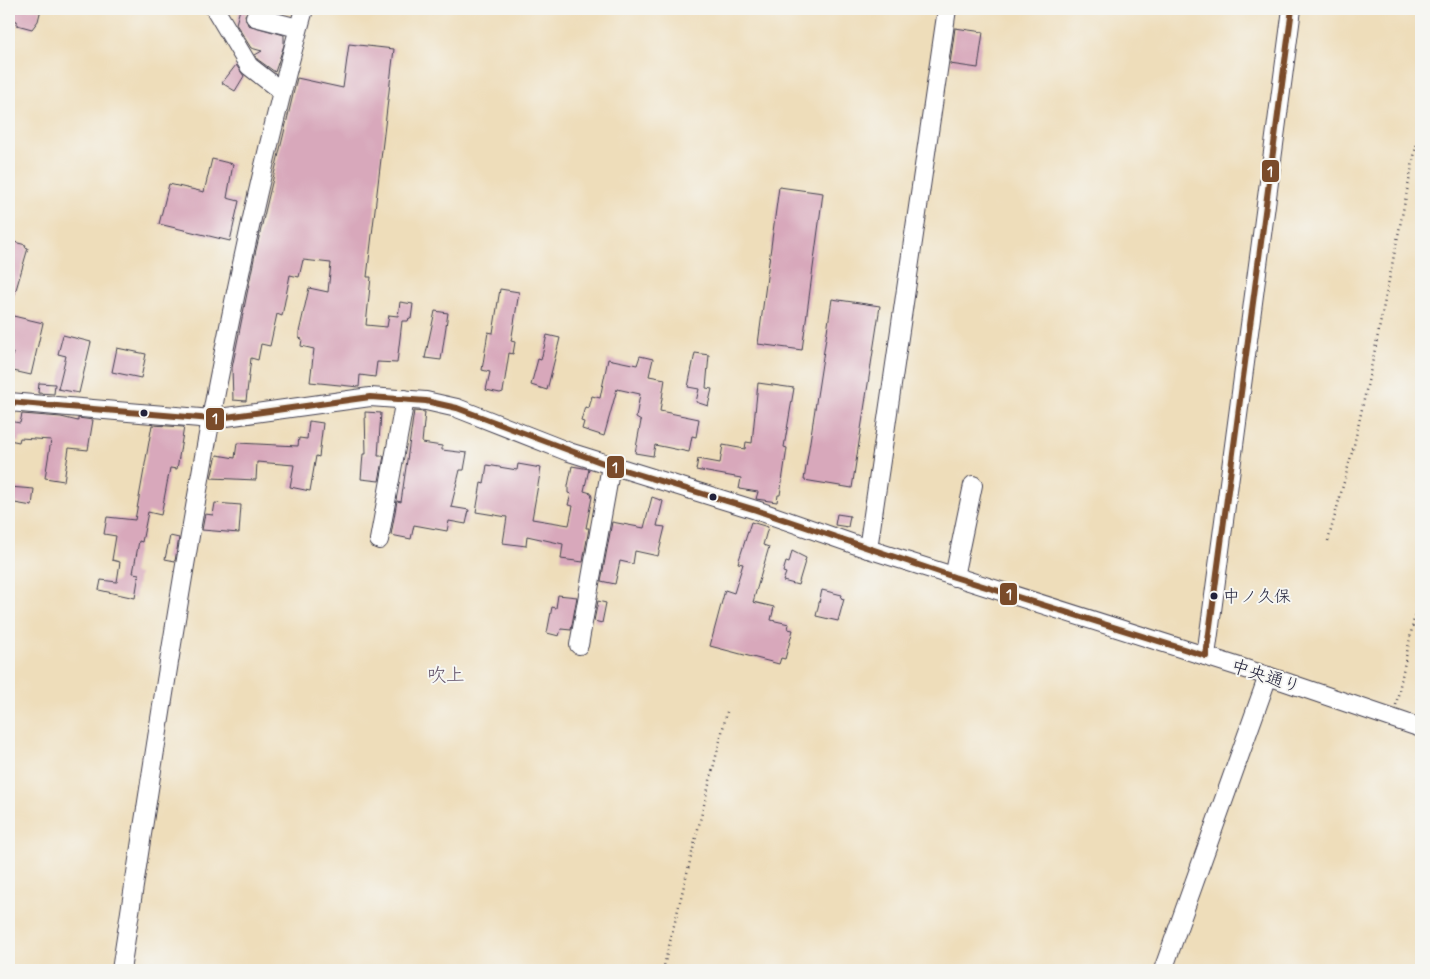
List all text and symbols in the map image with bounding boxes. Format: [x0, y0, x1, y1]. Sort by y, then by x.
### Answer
line badge: 1 [1261, 159, 1280, 183]
text: 1 [1267, 163, 1273, 181]
line badge: 1 [205, 407, 225, 431]
unlabelled marker [139, 408, 149, 418]
text: 1 [212, 410, 218, 428]
line badge: 1 [606, 455, 625, 479]
text: 1 [612, 459, 618, 477]
unlabelled marker [708, 492, 718, 502]
line badge: 1 [999, 582, 1018, 606]
text: 1 [1006, 586, 1012, 604]
place label: 中ノ久保 [1223, 586, 1291, 608]
marker: 中ノ久保 [1209, 591, 1219, 601]
street label: 中央通り [1228, 654, 1304, 699]
district label: 吹上 [427, 663, 465, 688]

